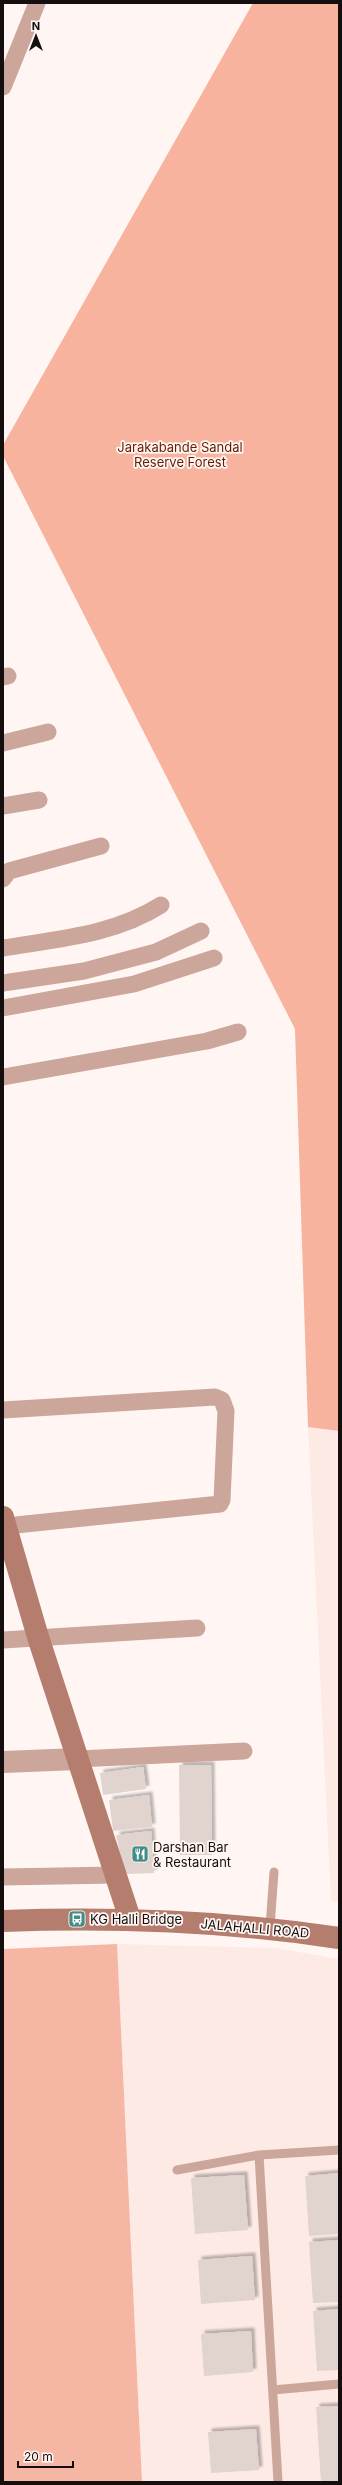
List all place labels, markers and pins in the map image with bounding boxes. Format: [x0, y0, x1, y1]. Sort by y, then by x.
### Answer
place label: Darshan Bar & Restaurant [153, 1839, 231, 1870]
restaurant icon: Darshan Bar & Restaurant [130, 1844, 150, 1864]
bus stop icon: KG Halli Bridge [67, 1909, 87, 1929]
place label: KG Halli Bridge [90, 1911, 182, 1927]

